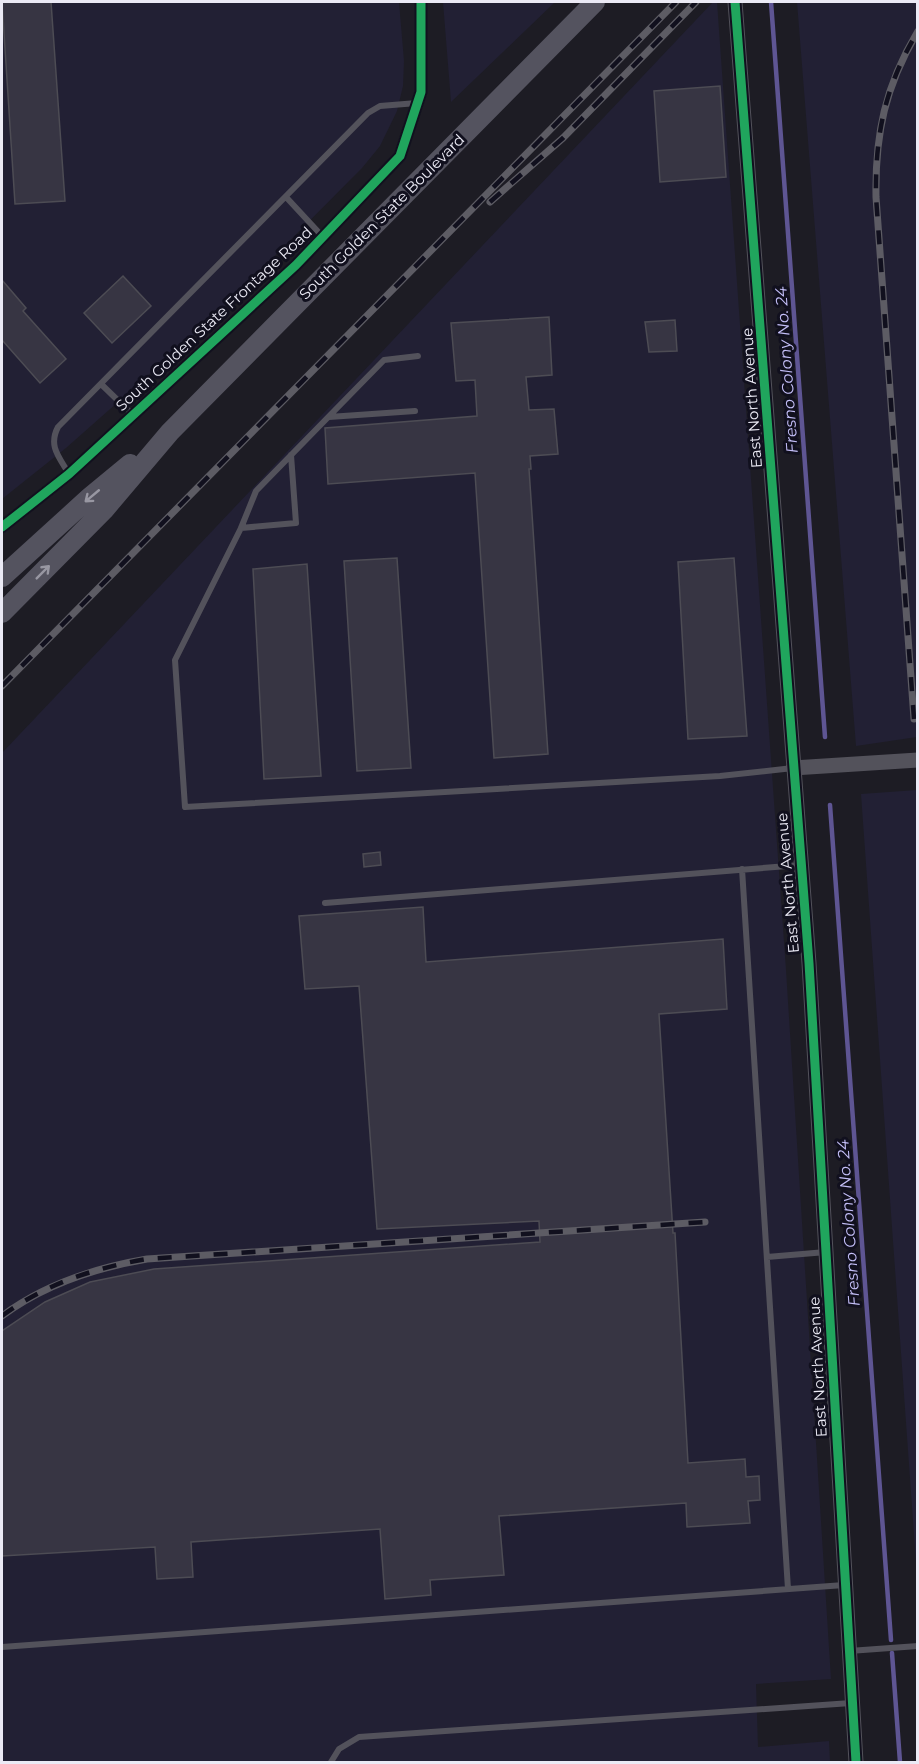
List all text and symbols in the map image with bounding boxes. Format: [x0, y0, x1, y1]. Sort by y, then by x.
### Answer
street label: South Golden State Boulevard [295, 130, 468, 303]
street label: South Golden State Frontage Road [111, 222, 316, 415]
water label: Fresno Colony No. 24 [771, 285, 802, 454]
street label: East North Avenue [737, 327, 766, 469]
one-way arrow [85, 489, 100, 503]
one-way arrow [35, 564, 50, 579]
street label: East North Avenue [772, 812, 803, 954]
water label: Fresno Colony No. 24 [833, 1138, 864, 1307]
street label: East North Avenue [804, 1296, 831, 1438]

